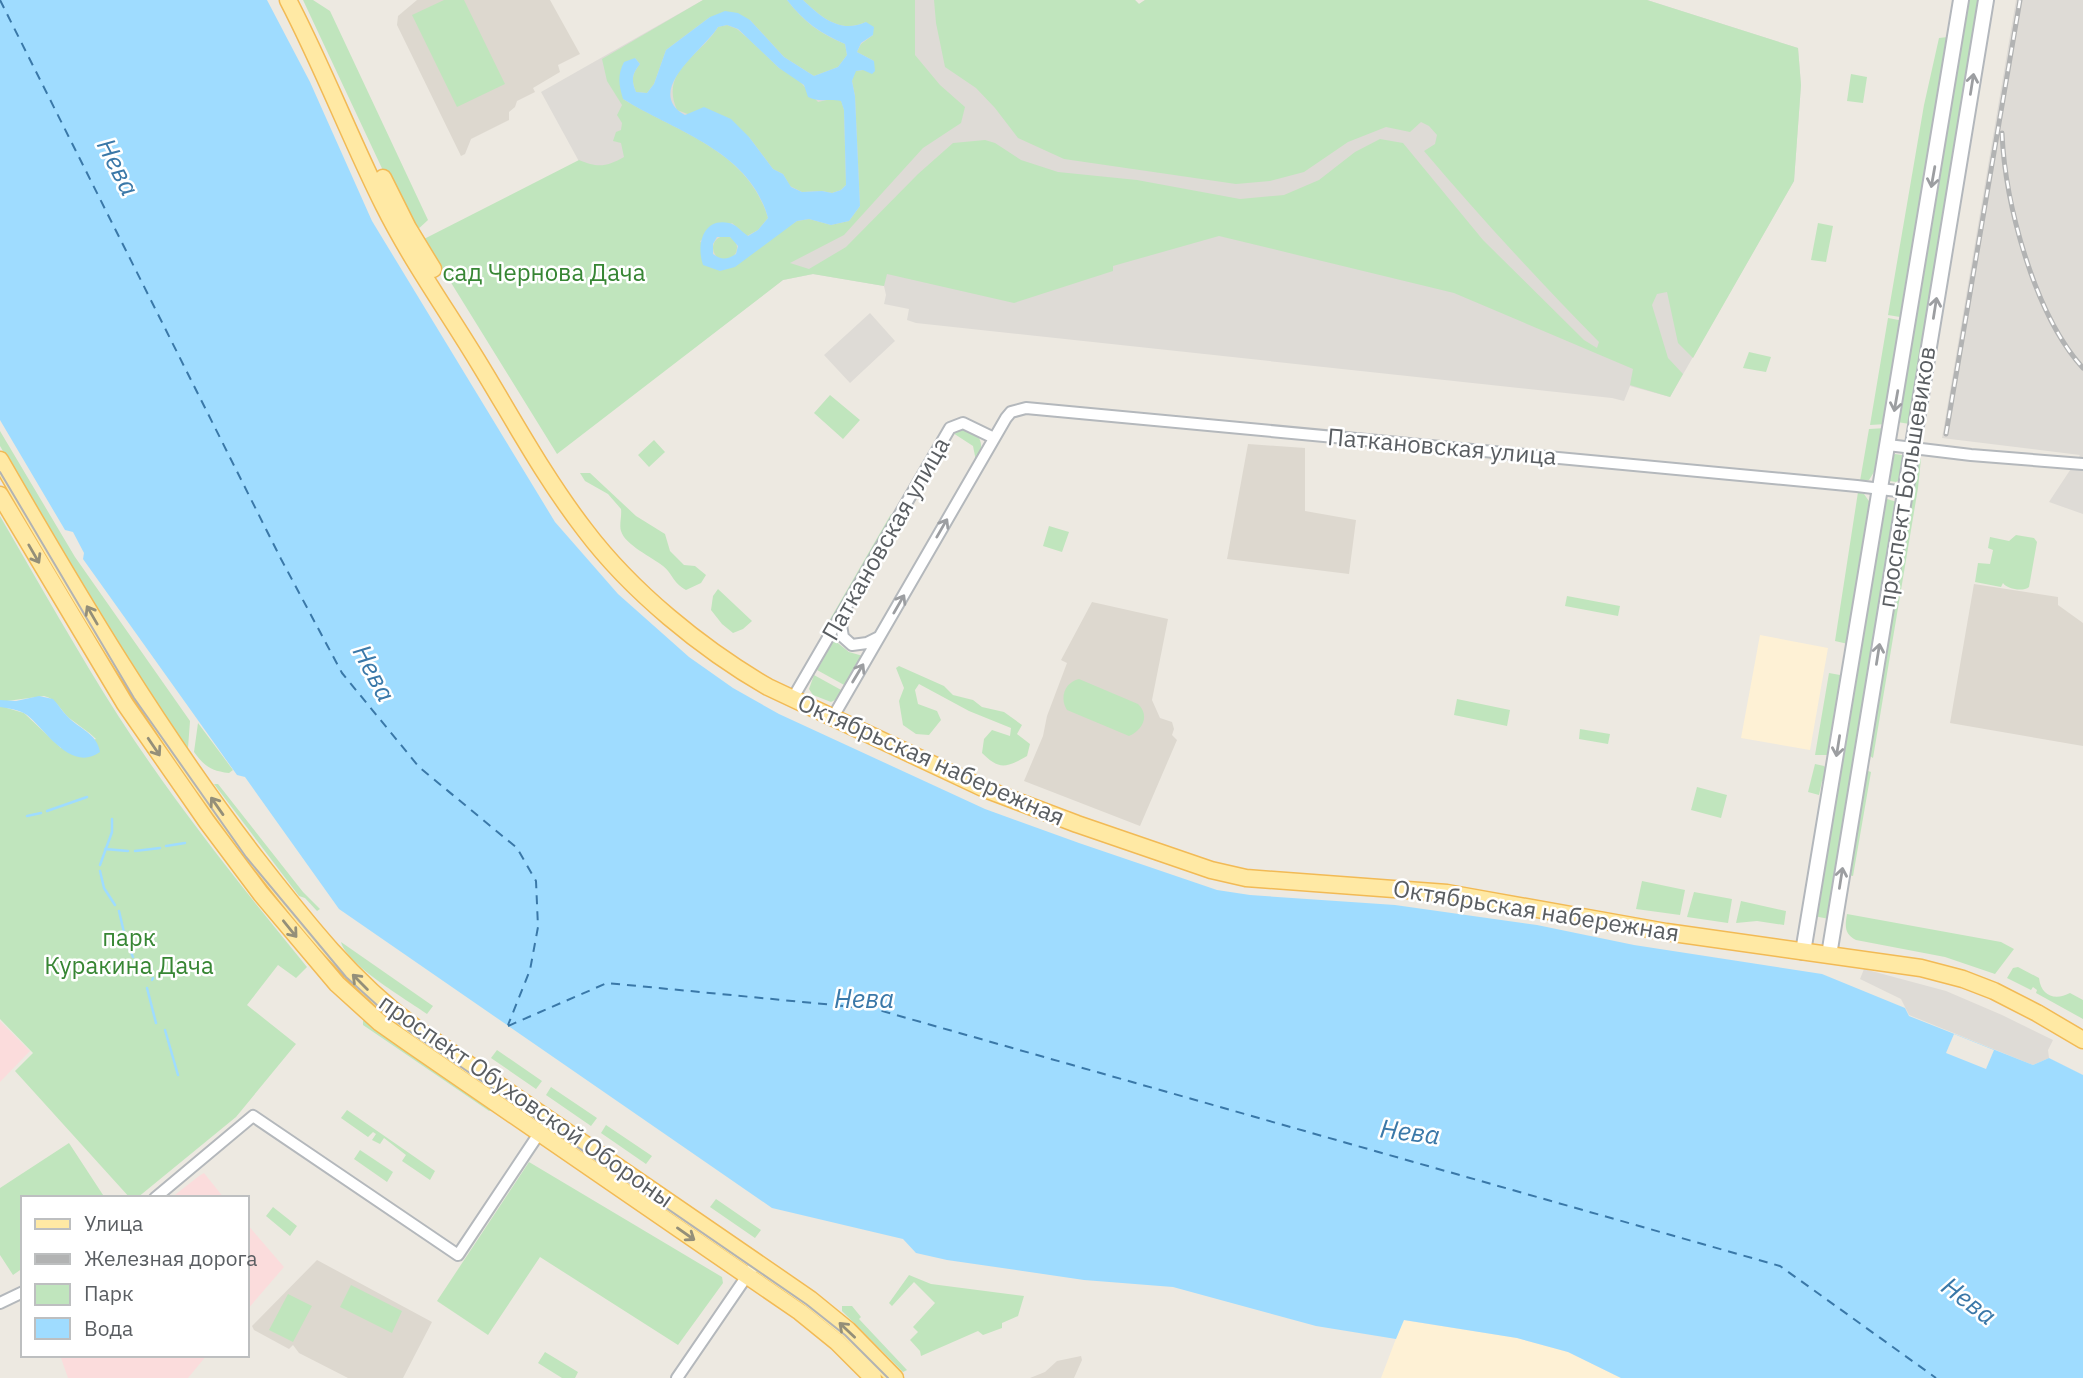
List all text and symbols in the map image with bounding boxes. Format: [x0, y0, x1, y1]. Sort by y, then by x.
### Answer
one-way arrow [1966, 73, 1979, 96]
water label: Нева [90, 132, 148, 201]
one-way arrow [1926, 165, 1939, 188]
park label: сад Чернова Дача [443, 256, 646, 288]
one-way arrow [1929, 297, 1942, 320]
street label: проспект Большевиков [1870, 344, 1942, 610]
one-way arrow [1889, 389, 1902, 412]
street label: Паткановская улица [1326, 420, 1558, 472]
street label: Паткановская улица [814, 431, 957, 646]
one-way arrow [935, 519, 949, 539]
one-way arrow [28, 543, 42, 563]
one-way arrow [892, 595, 906, 615]
one-way arrow [85, 606, 99, 626]
water label: Нева [346, 638, 404, 707]
one-way arrow [1872, 643, 1885, 665]
one-way arrow [851, 664, 865, 684]
street label: Октябрьская набережная [793, 686, 1070, 833]
one-way arrow [1831, 734, 1844, 757]
one-way arrow [147, 737, 161, 756]
one-way arrow [210, 797, 224, 816]
one-way arrow [1835, 867, 1848, 890]
street label: Октябрьская набережная [1391, 872, 1681, 948]
one-way arrow [283, 920, 298, 938]
park label: парк Куракина Дача [44, 921, 214, 981]
one-way arrow [352, 974, 369, 991]
water label: Нева [834, 981, 894, 1015]
street label: проспект Обуховской Обороны [373, 986, 680, 1214]
water label: Нева [1378, 1110, 1442, 1152]
legend [21, 1196, 248, 1357]
text: Улица [84, 1209, 143, 1237]
one-way arrow [675, 1227, 695, 1241]
text: Железная дорога [84, 1244, 257, 1272]
water label: Нева [1935, 1269, 2004, 1332]
text: Парк [84, 1279, 134, 1307]
text: Вода [84, 1314, 133, 1342]
one-way arrow [838, 1322, 856, 1338]

